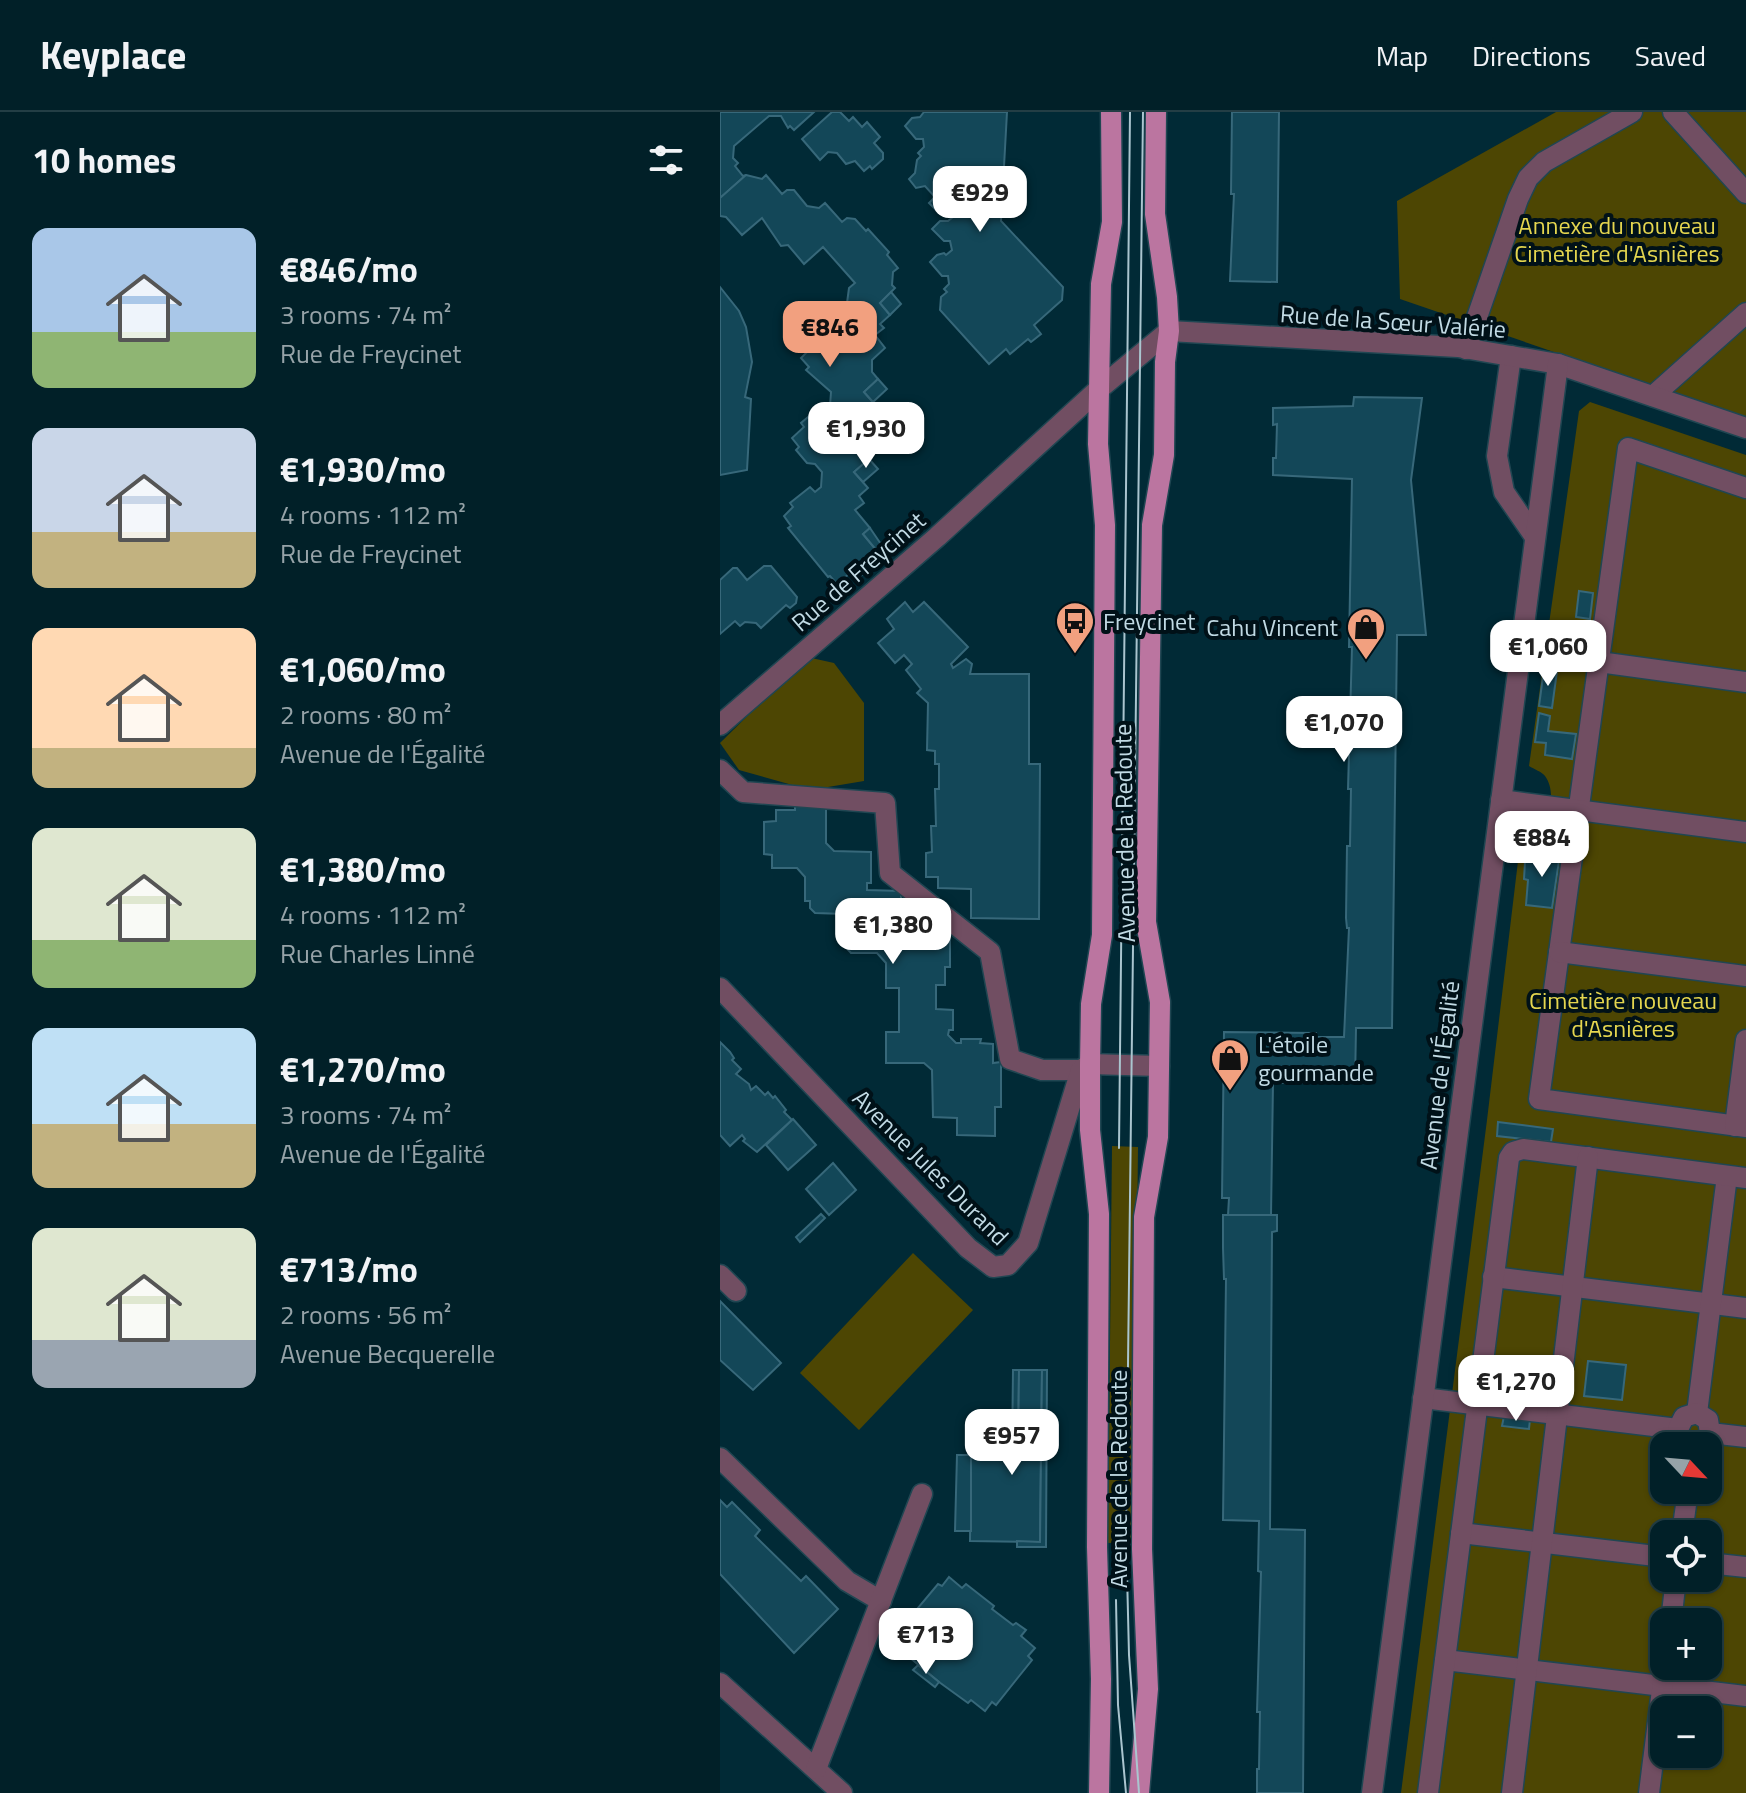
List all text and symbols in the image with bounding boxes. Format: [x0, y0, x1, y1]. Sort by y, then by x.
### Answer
text: Keyplace [40, 26, 187, 84]
text: Map [1376, 34, 1428, 77]
text: Directions [1472, 34, 1591, 77]
text: Saved [1635, 34, 1706, 77]
text: 10 homes [32, 134, 176, 186]
icon: filters [644, 138, 688, 182]
pin: €929 [933, 166, 1027, 234]
text: €929 [951, 172, 1009, 211]
park label: Annexe du nouveau Cimetière d'Asnières [1514, 207, 1720, 271]
text: €846/mo [280, 243, 418, 295]
icon: home [96, 260, 192, 356]
text: 3 rooms · 74 m² [280, 295, 451, 334]
street label: Rue de la Sœur Valérie [1279, 295, 1507, 347]
pin: €846 [783, 301, 877, 369]
text: €846 [801, 307, 859, 346]
text: Rue de Freycinet [280, 334, 461, 373]
pin: €1,930 [801, 402, 931, 470]
text: €1,930 [826, 408, 906, 447]
text: €1,930/mo [280, 443, 446, 495]
icon: home [96, 460, 192, 556]
text: 4 rooms · 112 m² [280, 495, 466, 534]
street label: Rue de Freycinet [783, 502, 933, 640]
text: Rue de Freycinet [280, 534, 461, 573]
bus stop icon: Freycinet [1054, 600, 1096, 655]
place label: Freycinet [1103, 603, 1196, 639]
shop icon: Cahu Vincent [1345, 606, 1387, 661]
place label: Cahu Vincent [1206, 609, 1339, 645]
pin: €1,060 [1483, 620, 1613, 688]
text: €1,060 [1508, 626, 1588, 665]
text: €1,060/mo [280, 643, 446, 695]
icon: home [96, 660, 192, 756]
text: 2 rooms · 80 m² [280, 695, 451, 734]
pin: €1,070 [1279, 696, 1409, 764]
text: €1,070 [1304, 702, 1384, 741]
street label: Avenue de la Redoute [1104, 723, 1144, 943]
text: Avenue de l'Égalité [280, 734, 485, 773]
pin: €884 [1495, 811, 1589, 879]
text: €884 [1513, 817, 1571, 856]
text: €1,380/mo [280, 843, 446, 895]
icon: home [96, 860, 192, 956]
text: 4 rooms · 112 m² [280, 895, 466, 934]
pin: €1,380 [828, 898, 958, 966]
text: €1,380 [853, 904, 933, 943]
text: Rue Charles Linné [280, 934, 475, 973]
street label: Avenue de l'Égalité [1410, 979, 1468, 1171]
park label: Cimetière nouveau d'Asnières [1529, 982, 1717, 1046]
place label: L'étoile gourmande [1258, 1026, 1374, 1090]
shop icon: L'étoile gourmande [1209, 1037, 1251, 1092]
text: €1,270/mo [280, 1043, 446, 1095]
icon: home [96, 1060, 192, 1156]
street label: Avenue Jules Durand [845, 1081, 1017, 1253]
text: 3 rooms · 74 m² [280, 1095, 451, 1134]
text: Avenue de l'Égalité [280, 1134, 485, 1173]
text: €713/mo [280, 1243, 418, 1295]
icon: home [96, 1260, 192, 1356]
text: 2 rooms · 56 m² [280, 1295, 451, 1334]
text: Avenue Becquerelle [280, 1334, 495, 1373]
pin: €1,270 [1451, 1355, 1581, 1423]
text: €1,270 [1476, 1361, 1556, 1400]
street label: Avenue de la Redoute [1100, 1370, 1136, 1588]
pin: €957 [965, 1409, 1059, 1477]
text: €957 [983, 1415, 1041, 1454]
north arrow [1650, 1432, 1722, 1504]
map controls [1650, 1432, 1722, 1768]
button: locate [1650, 1520, 1722, 1592]
pin: €713 [879, 1608, 973, 1676]
button: + [1650, 1608, 1722, 1680]
text: €713 [897, 1614, 955, 1653]
button: − [1650, 1696, 1722, 1768]

